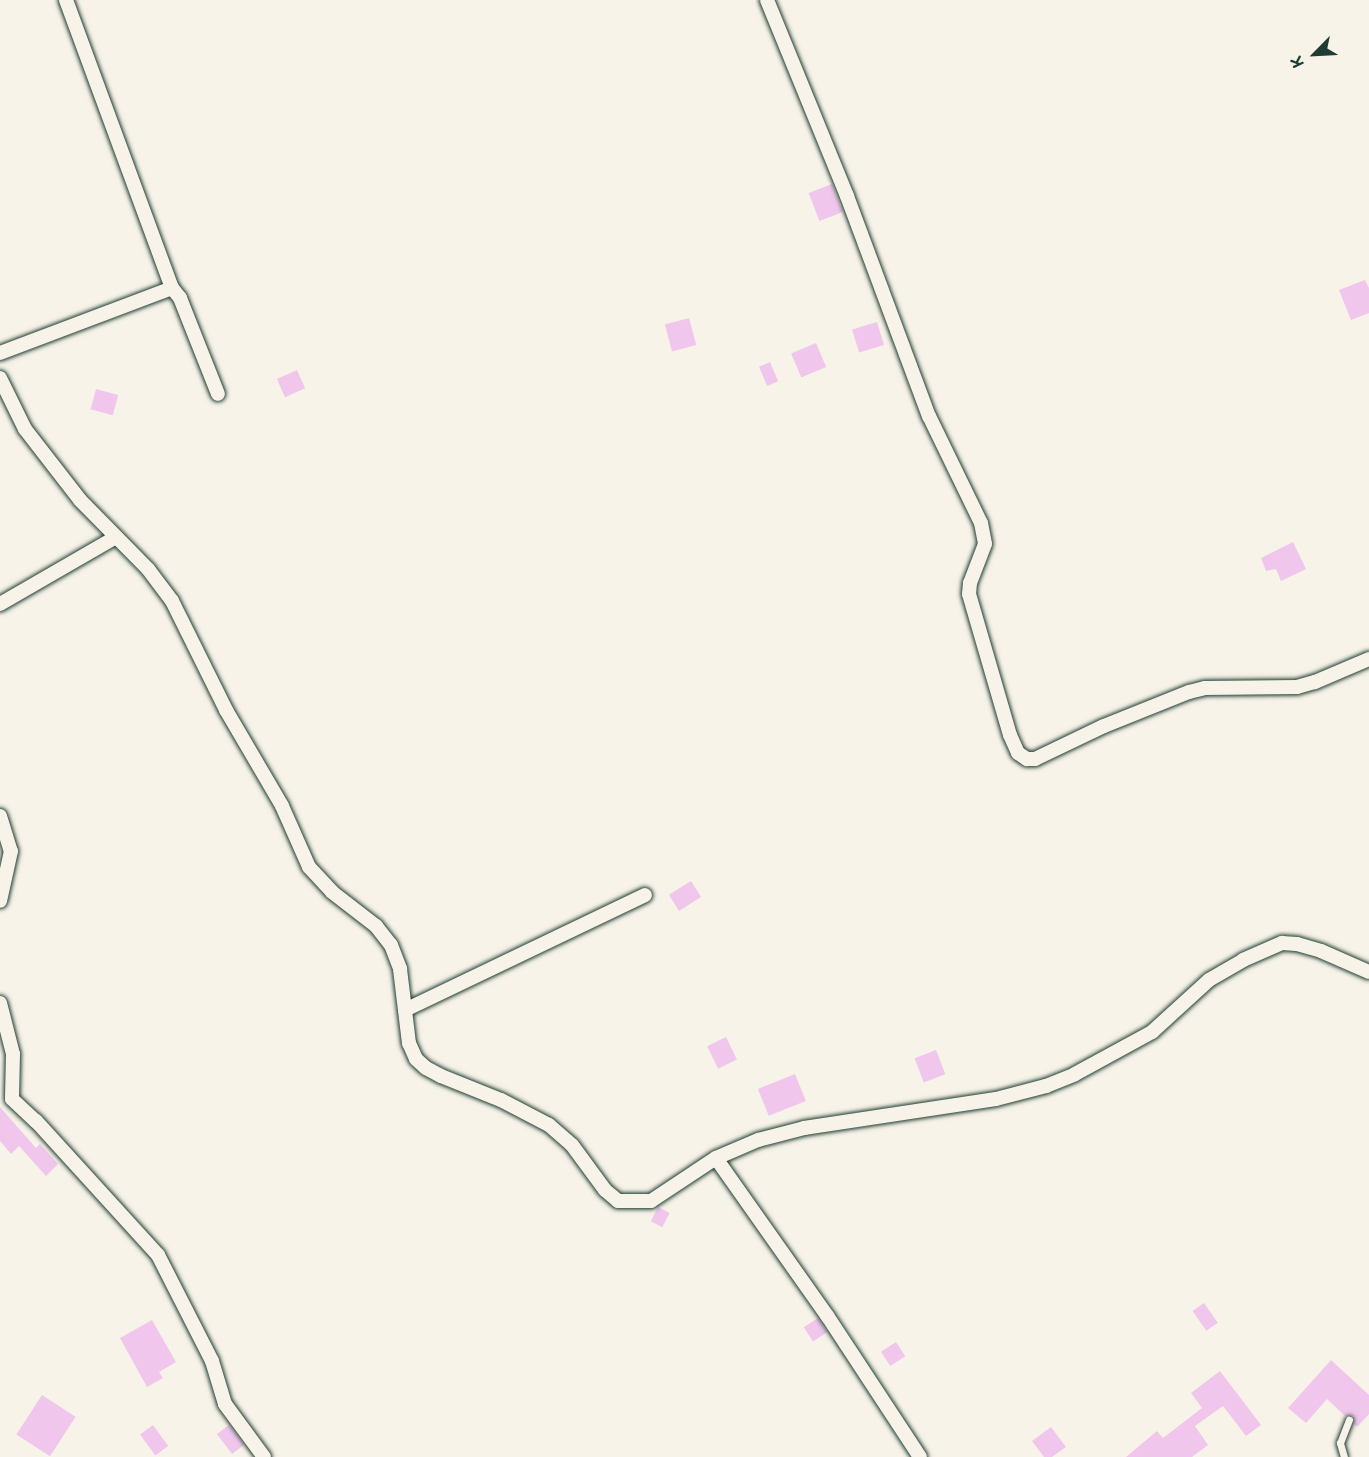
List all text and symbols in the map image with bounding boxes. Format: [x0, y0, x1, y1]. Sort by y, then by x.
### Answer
north arrow [1285, 24, 1345, 84]
text: K [1287, 53, 1309, 70]

